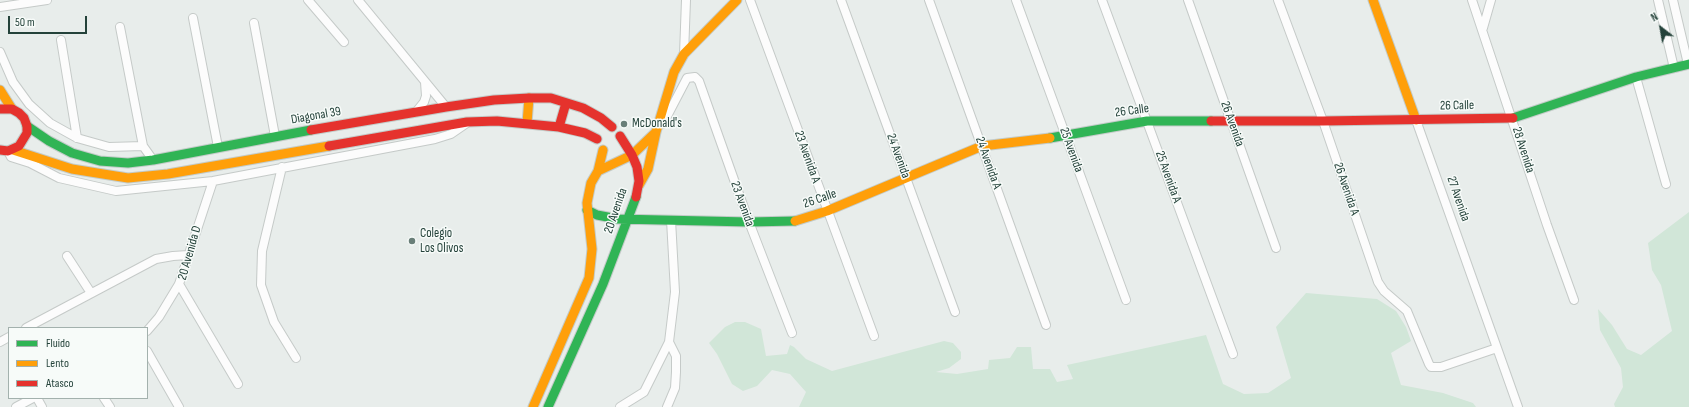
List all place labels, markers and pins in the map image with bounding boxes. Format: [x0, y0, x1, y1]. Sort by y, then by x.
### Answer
place label: McDonald's [632, 116, 682, 132]
marker: McDonald's [619, 119, 629, 129]
place label: Colegio Los Olivos [420, 226, 463, 257]
marker: Colegio Los Olivos [407, 236, 417, 246]

